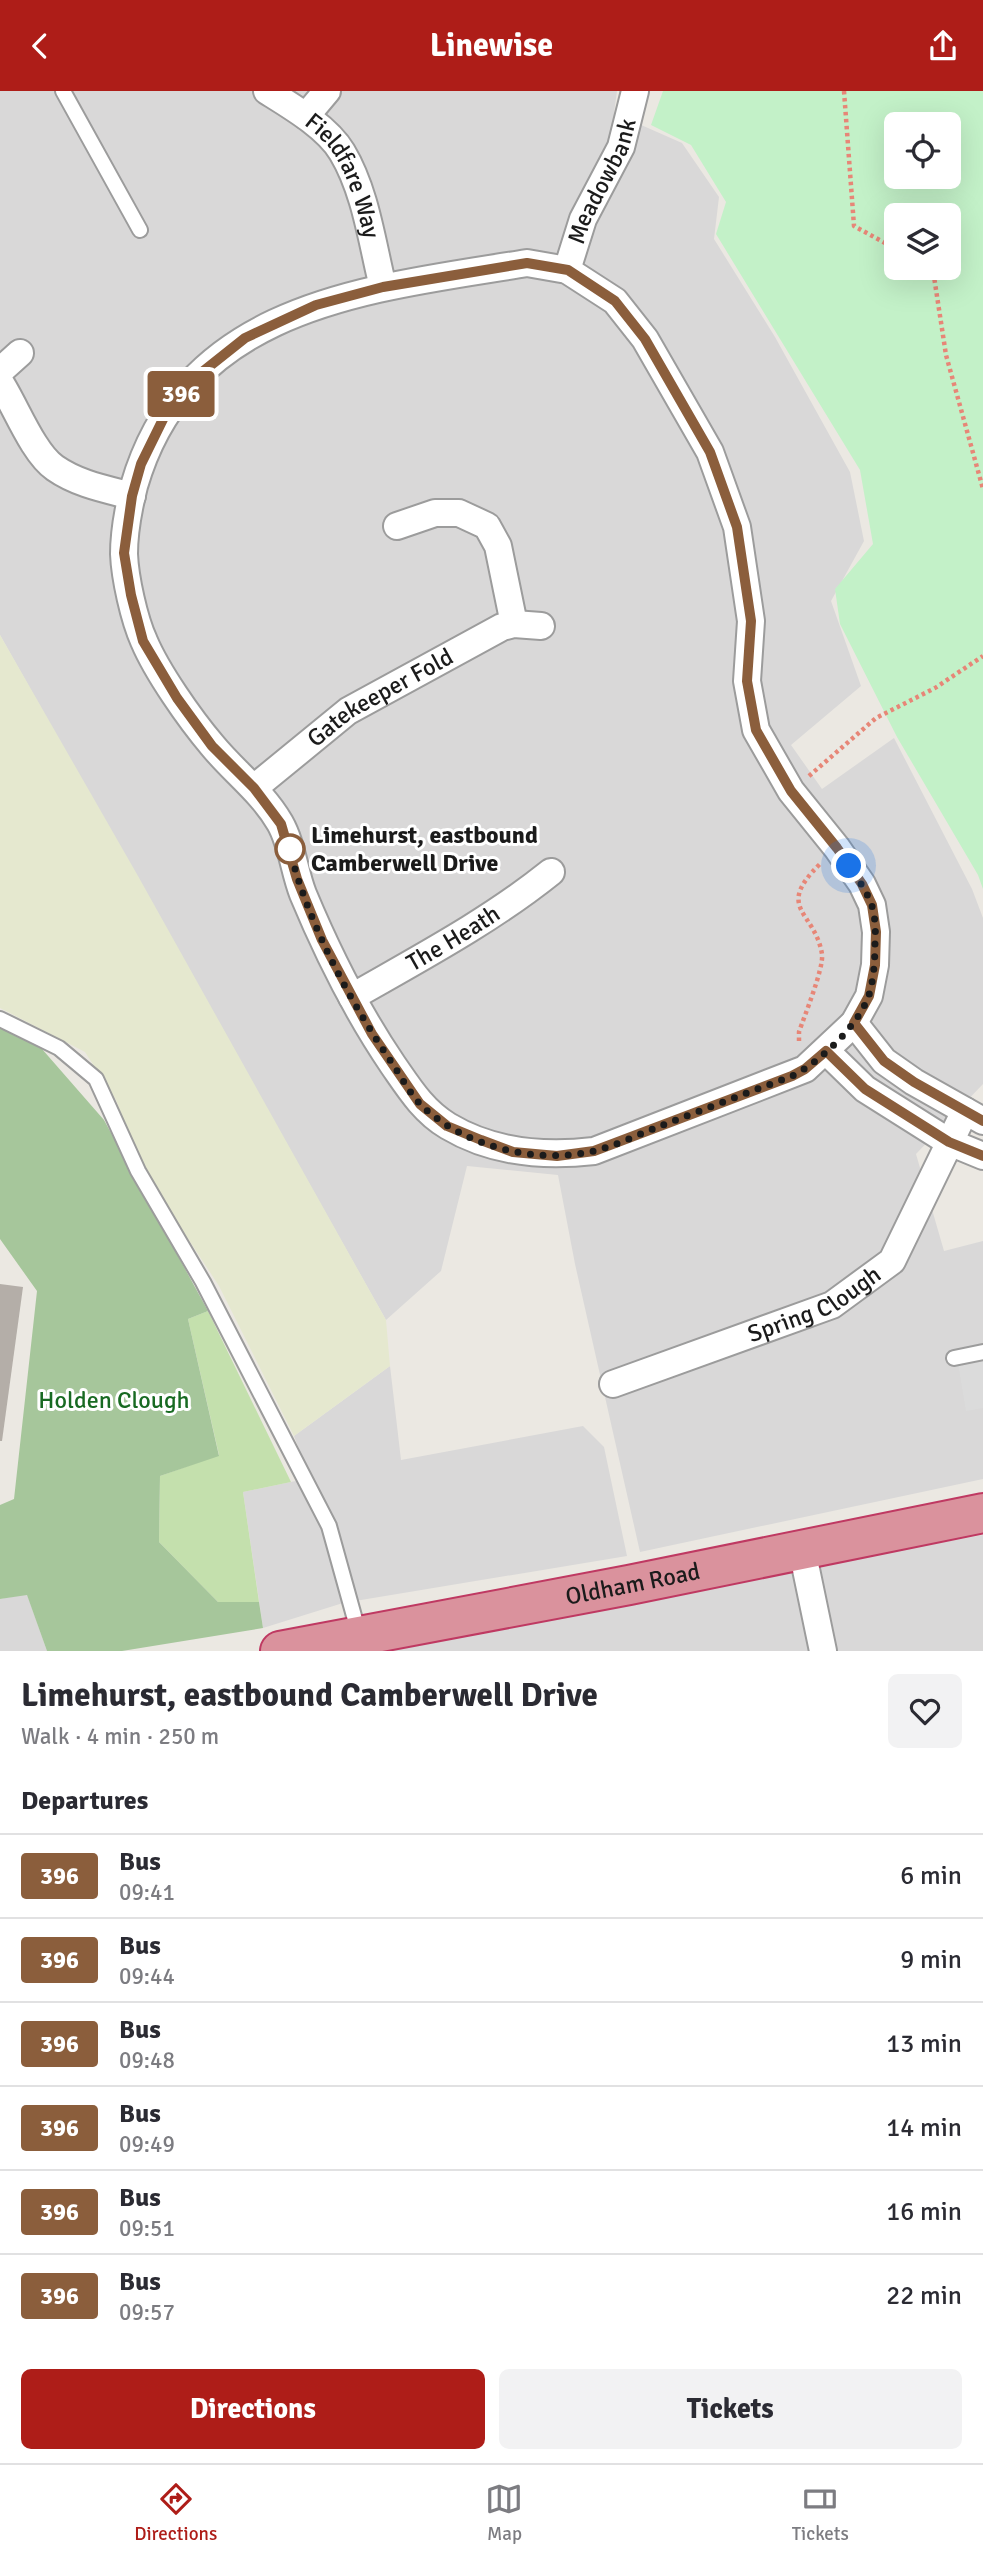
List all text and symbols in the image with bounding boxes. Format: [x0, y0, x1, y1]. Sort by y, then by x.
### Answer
text: Linewise [430, 26, 553, 65]
icon: back [21, 27, 59, 65]
icon: share [924, 27, 962, 65]
street label: Fieldfare Way [299, 106, 387, 241]
map controls [884, 112, 961, 280]
button: locate [884, 112, 961, 189]
street label: Meadowbank [561, 115, 643, 248]
button: layers [884, 203, 961, 280]
line badge: 396 [141, 371, 221, 417]
text: 396 [162, 379, 200, 409]
street label: Gatekeeper Fold [301, 642, 458, 753]
place label: Limehurst, eastbound Camberwell Drive [311, 820, 538, 878]
marker: Limehurst, eastbound Camberwell Drive [275, 834, 305, 864]
your location [831, 848, 866, 883]
street label: The Heath [401, 898, 506, 978]
street label: Spring Clough [744, 1259, 887, 1349]
park label: Holden Clough [38, 1385, 190, 1415]
street label: Oldham Road [563, 1556, 703, 1612]
button: heart [888, 1674, 962, 1748]
text: Limehurst, eastbound Camberwell Drive [21, 1675, 598, 1716]
text: Walk · 4 min · 250 m [21, 1722, 219, 1751]
text: Departures [21, 1785, 148, 1817]
text: Bus [119, 1846, 161, 1878]
text: 6 min [900, 1860, 962, 1892]
text: 396 [40, 1861, 79, 1891]
text: 09:41 [119, 1878, 175, 1907]
text: Bus [119, 1930, 161, 1962]
text: 9 min [900, 1944, 962, 1976]
text: 396 [40, 1945, 79, 1975]
text: 09:44 [119, 1962, 175, 1991]
text: Bus [119, 2014, 161, 2046]
text: 13 min [886, 2028, 962, 2060]
text: 396 [40, 2029, 79, 2059]
text: 09:48 [119, 2046, 175, 2075]
text: Bus [119, 2098, 161, 2130]
text: 14 min [886, 2112, 962, 2144]
text: 396 [40, 2113, 79, 2143]
text: 09:49 [119, 2130, 175, 2159]
text: Bus [119, 2182, 161, 2214]
text: 16 min [886, 2196, 962, 2228]
text: 396 [40, 2197, 79, 2227]
text: 09:51 [119, 2214, 175, 2243]
text: Bus [119, 2266, 161, 2298]
text: 22 min [886, 2280, 962, 2312]
text: 396 [40, 2281, 79, 2311]
text: 09:57 [119, 2298, 175, 2327]
button: Directions [21, 2369, 485, 2449]
button: Tickets [499, 2369, 962, 2449]
tab: Directions [134, 2480, 217, 2546]
tab: Map [485, 2480, 523, 2546]
tab: Tickets [792, 2480, 849, 2546]

